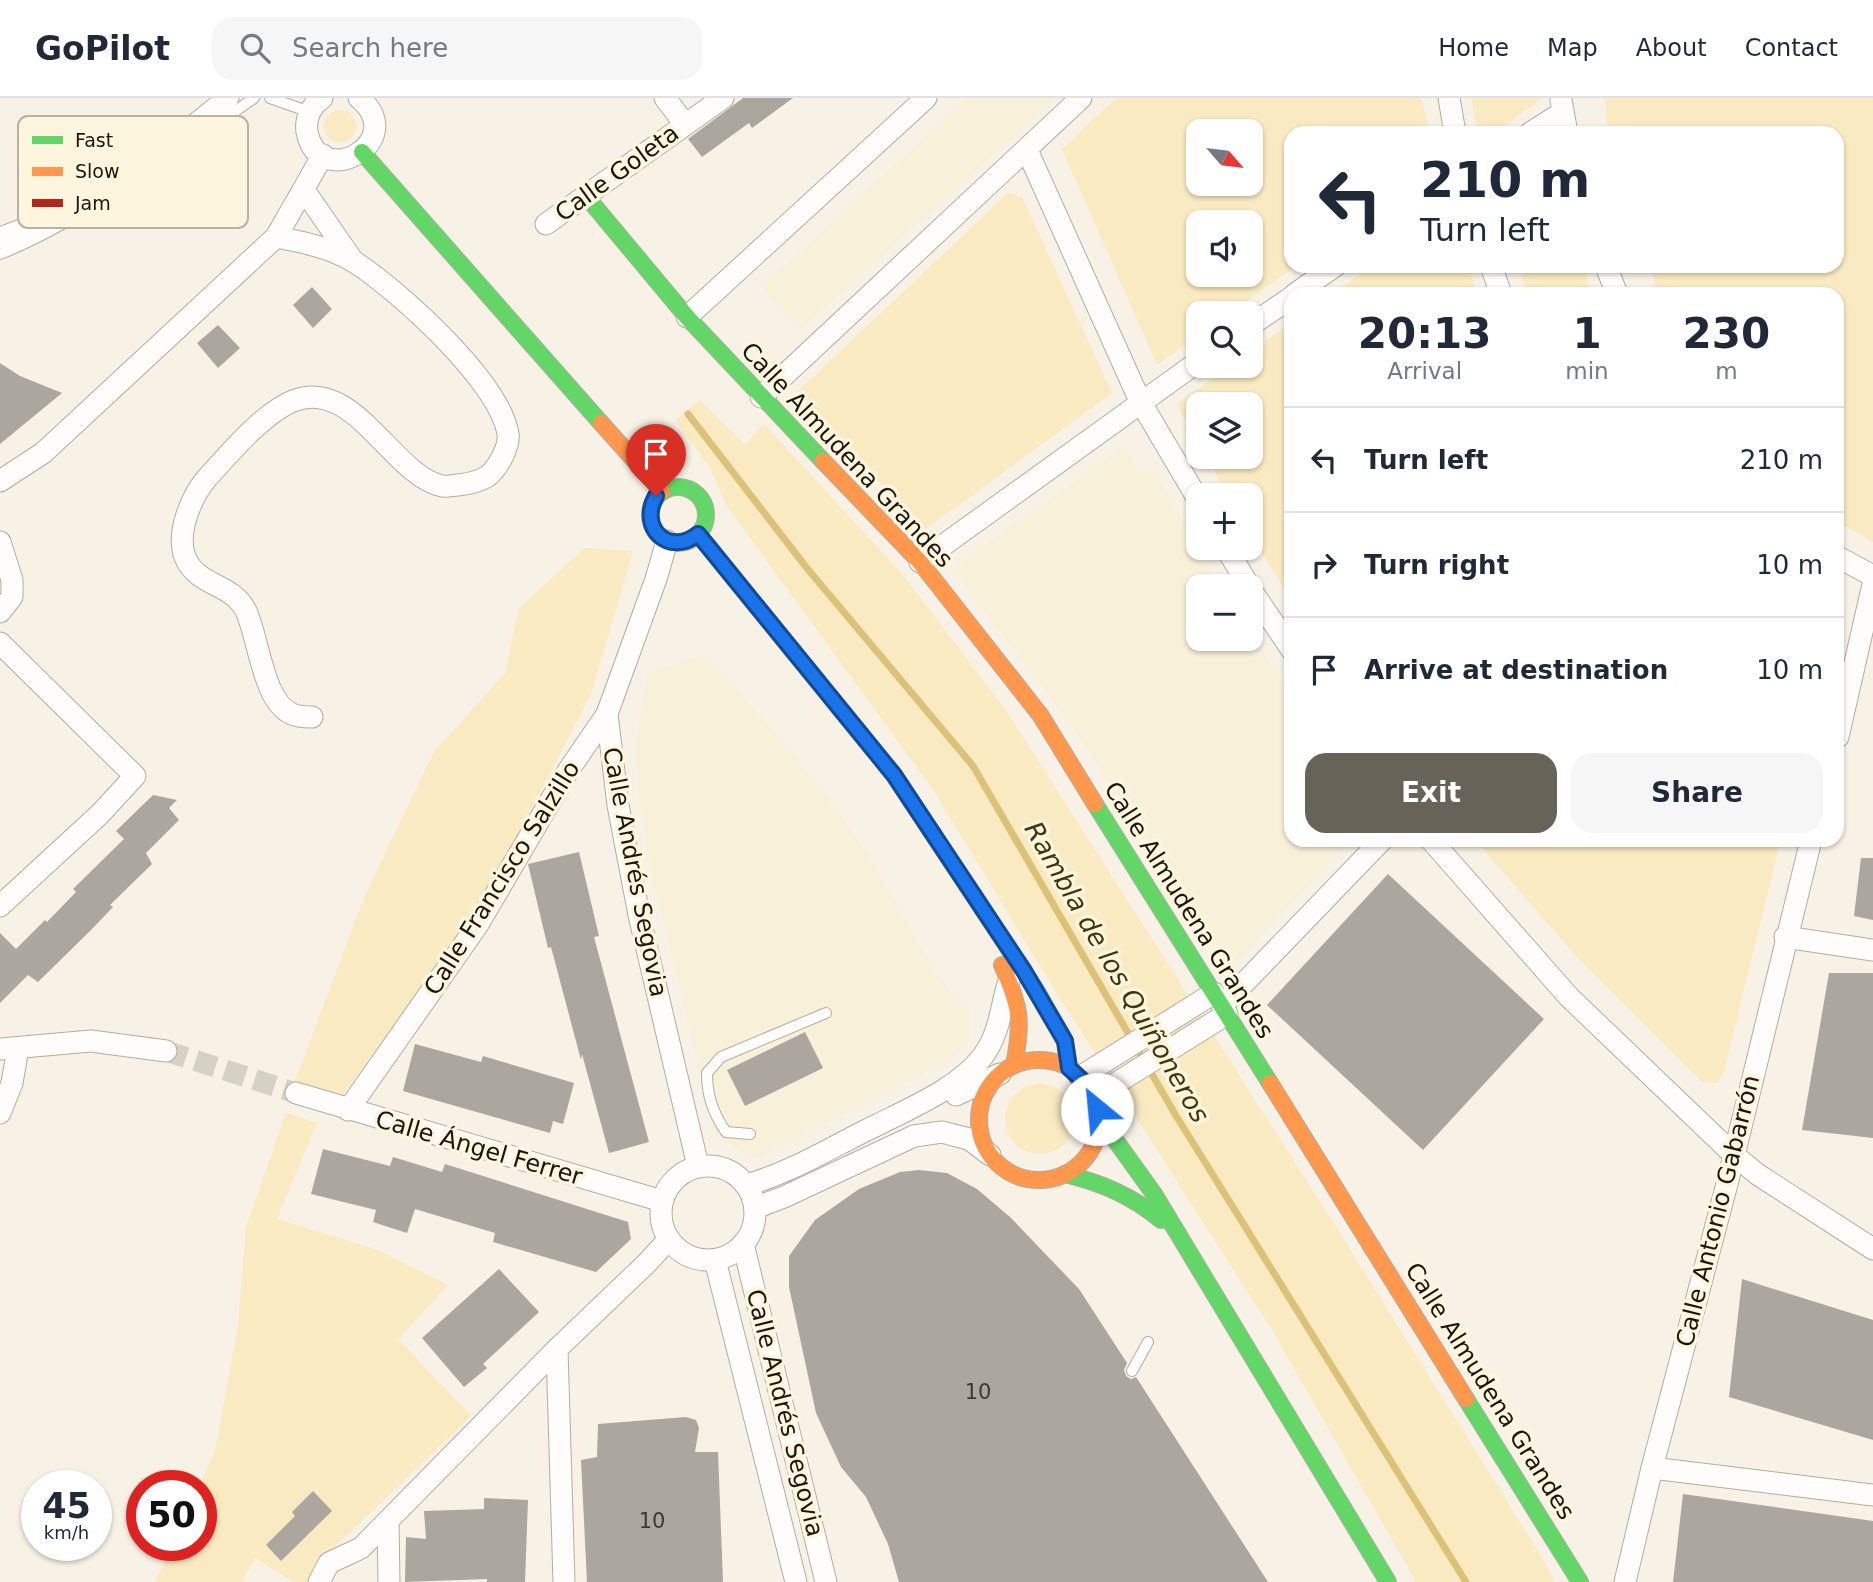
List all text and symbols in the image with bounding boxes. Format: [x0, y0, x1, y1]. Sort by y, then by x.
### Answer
search box [212, 17, 702, 80]
text: GoPilot [35, 29, 170, 68]
icon: search [236, 29, 274, 67]
text: Search here [292, 33, 448, 63]
text: Home [1438, 34, 1509, 62]
text: Map [1547, 34, 1598, 62]
text: About [1636, 34, 1707, 62]
text: Contact [1745, 34, 1838, 62]
legend [18, 116, 248, 228]
street label: Calle Goleta [550, 119, 684, 227]
north arrow [1186, 119, 1264, 196]
map controls [1186, 119, 1263, 651]
text: Fast [75, 129, 113, 151]
text: 210 m [1420, 152, 1590, 209]
icon: left [1305, 154, 1396, 245]
text: Slow [75, 160, 120, 182]
text: Jam [74, 192, 111, 214]
button: sound [1186, 210, 1263, 287]
text: Turn left [1420, 211, 1550, 249]
button: search [1186, 301, 1263, 378]
text: 20:13 [1358, 309, 1492, 358]
text: 1 [1572, 309, 1602, 358]
text: 230 [1683, 309, 1770, 358]
street label: Calle Almudena Grandes [735, 337, 959, 573]
text: Arrival [1387, 358, 1462, 384]
text: min [1565, 358, 1609, 384]
text: m [1715, 358, 1738, 384]
button: layers [1186, 392, 1263, 469]
pin [626, 424, 686, 496]
icon: arrive [637, 435, 675, 473]
icon: left [1305, 441, 1343, 479]
text: Turn left [1364, 445, 1488, 475]
text: 210 m [1740, 445, 1823, 475]
button: + [1186, 483, 1263, 560]
icon: right [1305, 546, 1343, 584]
text: Turn right [1364, 550, 1509, 580]
text: 10 m [1756, 550, 1823, 580]
button: − [1186, 574, 1263, 651]
icon: arrive [1305, 651, 1343, 689]
text: Arrive at destination [1364, 655, 1668, 685]
text: 10 m [1756, 655, 1823, 685]
street label: Calle Andrés Segovia [597, 745, 673, 999]
button: Exit [1305, 753, 1557, 833]
button: Share [1571, 753, 1823, 833]
street label: Calle Francisco Salzillo [418, 756, 586, 1000]
street label: Calle Almudena Grandes [1098, 777, 1280, 1043]
water label: Rambla de los Quiñoneros [1018, 816, 1216, 1128]
position arrow [1060, 1072, 1134, 1146]
street label: Calle Antonio Gabarrón [1671, 1072, 1765, 1350]
street label: Calle Ángel Ferrer [372, 1104, 586, 1191]
street label: Calle Almudena Grandes [1399, 1258, 1581, 1524]
street label: Calle Andrés Segovia [741, 1286, 829, 1540]
house number: 10 [965, 1380, 991, 1404]
speed limit sign: 50 [126, 1470, 217, 1561]
text: 45 [42, 1486, 91, 1526]
house number: 10 [639, 1509, 665, 1533]
text: km/h [44, 1522, 89, 1543]

